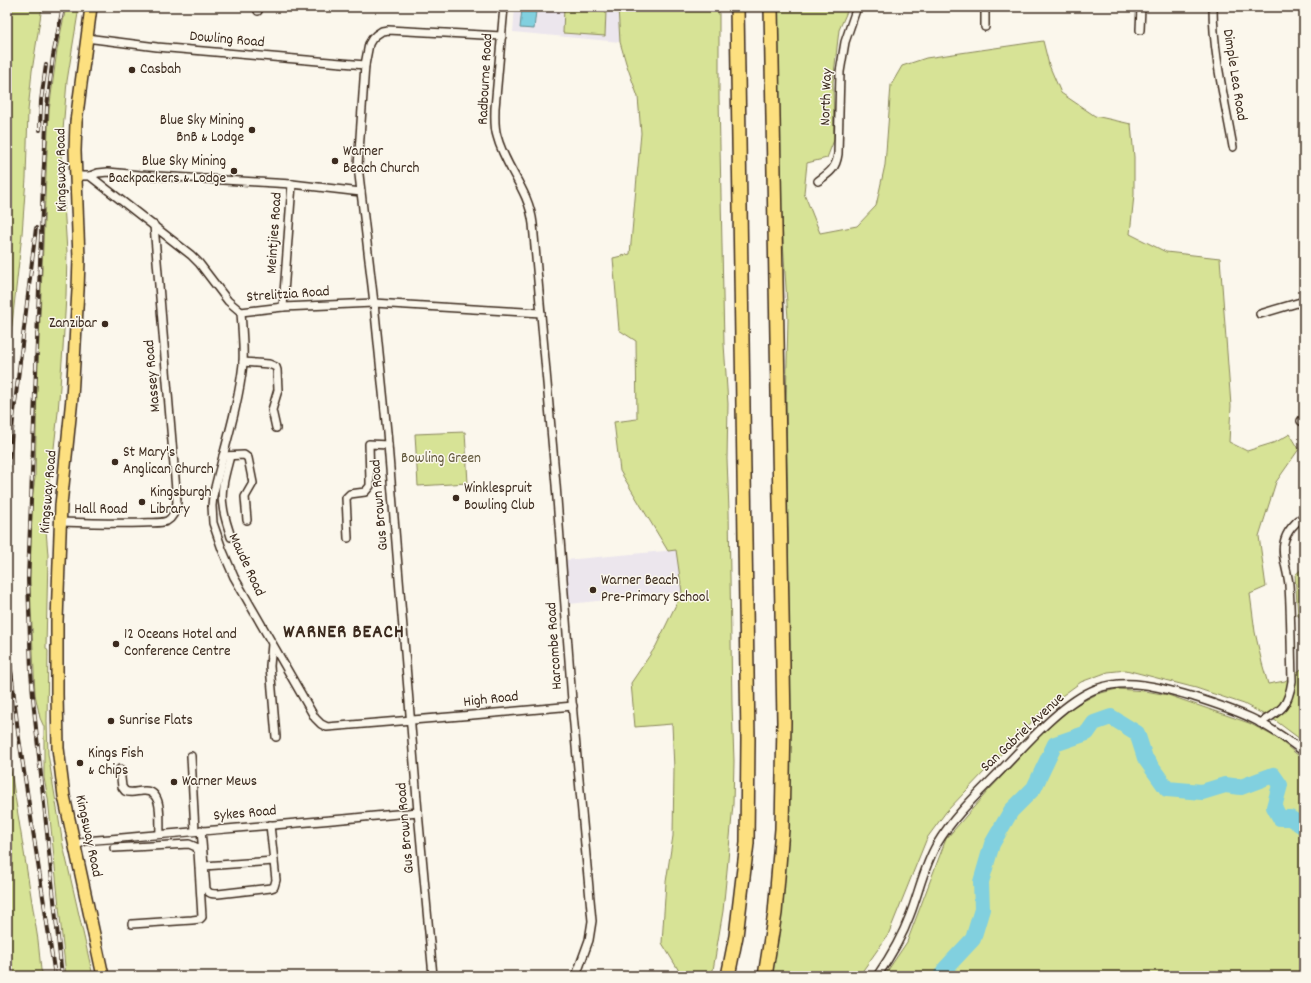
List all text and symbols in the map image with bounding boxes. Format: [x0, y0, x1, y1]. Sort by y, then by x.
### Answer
street label: Dowling Road [188, 26, 266, 54]
street label: Dimple Lea Road [1216, 28, 1252, 122]
street label: Radbourne Road [473, 33, 499, 125]
place label: Casbah [140, 59, 181, 81]
marker: Casbah [127, 65, 137, 75]
street label: North Way [815, 67, 839, 126]
place label: Blue Sky Mining BnB & Lodge [160, 110, 244, 149]
marker: Blue Sky Mining BnB & Lodge [247, 125, 257, 135]
street label: Kingsway Road [50, 128, 74, 212]
place label: Warner Beach Church [343, 141, 419, 180]
place label: Blue Sky Mining Backpackers & Lodge [109, 151, 226, 190]
marker: Warner Beach Church [330, 156, 340, 166]
marker: Blue Sky Mining Backpackers & Lodge [229, 166, 239, 176]
street label: Meintjies Road [261, 191, 289, 275]
street label: Strelitzia Road [246, 281, 330, 309]
place label: Zanzibar [49, 313, 97, 335]
marker: Zanzibar [100, 319, 110, 329]
street label: Massey Road [139, 339, 167, 413]
place label: St Mary's Anglican Church [123, 442, 214, 481]
park label: Bowling Green [401, 448, 481, 470]
street label: Kingsway Road [34, 449, 64, 535]
marker: St Mary's Anglican Church [110, 457, 120, 467]
street label: Gus Brown Road [365, 459, 395, 551]
place label: Winklespruit Bowling Club [464, 478, 535, 517]
place label: Kingsburgh Library [150, 482, 212, 521]
marker: Winklespruit Bowling Club [451, 493, 461, 503]
marker: Kingsburgh Library [137, 497, 147, 507]
street label: Hall Road [74, 499, 128, 521]
street label: Maude Road [222, 530, 270, 600]
place label: Warner Beach Pre-Primary School [601, 570, 710, 609]
marker: Warner Beach Pre-Primary School [588, 585, 598, 595]
street label: Harcombe Road [541, 601, 569, 691]
district label: WARNER BEACH [283, 620, 405, 647]
place label: 12 Oceans Hotel and Conference Centre [124, 624, 237, 663]
marker: 12 Oceans Hotel and Conference Centre [111, 639, 121, 649]
street label: High Road [462, 686, 520, 714]
street label: San Gabriel Avenue [976, 688, 1070, 778]
place label: Sunrise Flats [119, 710, 193, 732]
marker: Sunrise Flats [106, 716, 116, 726]
place label: Kings Fish & Chips [88, 743, 144, 782]
marker: Kings Fish & Chips [75, 758, 85, 768]
place label: Warner Mews [182, 771, 257, 793]
marker: Warner Mews [169, 777, 179, 787]
street label: Gus Brown Road [391, 782, 421, 874]
street label: Kingsway Road [69, 793, 107, 879]
street label: Sykes Road [213, 800, 277, 828]

